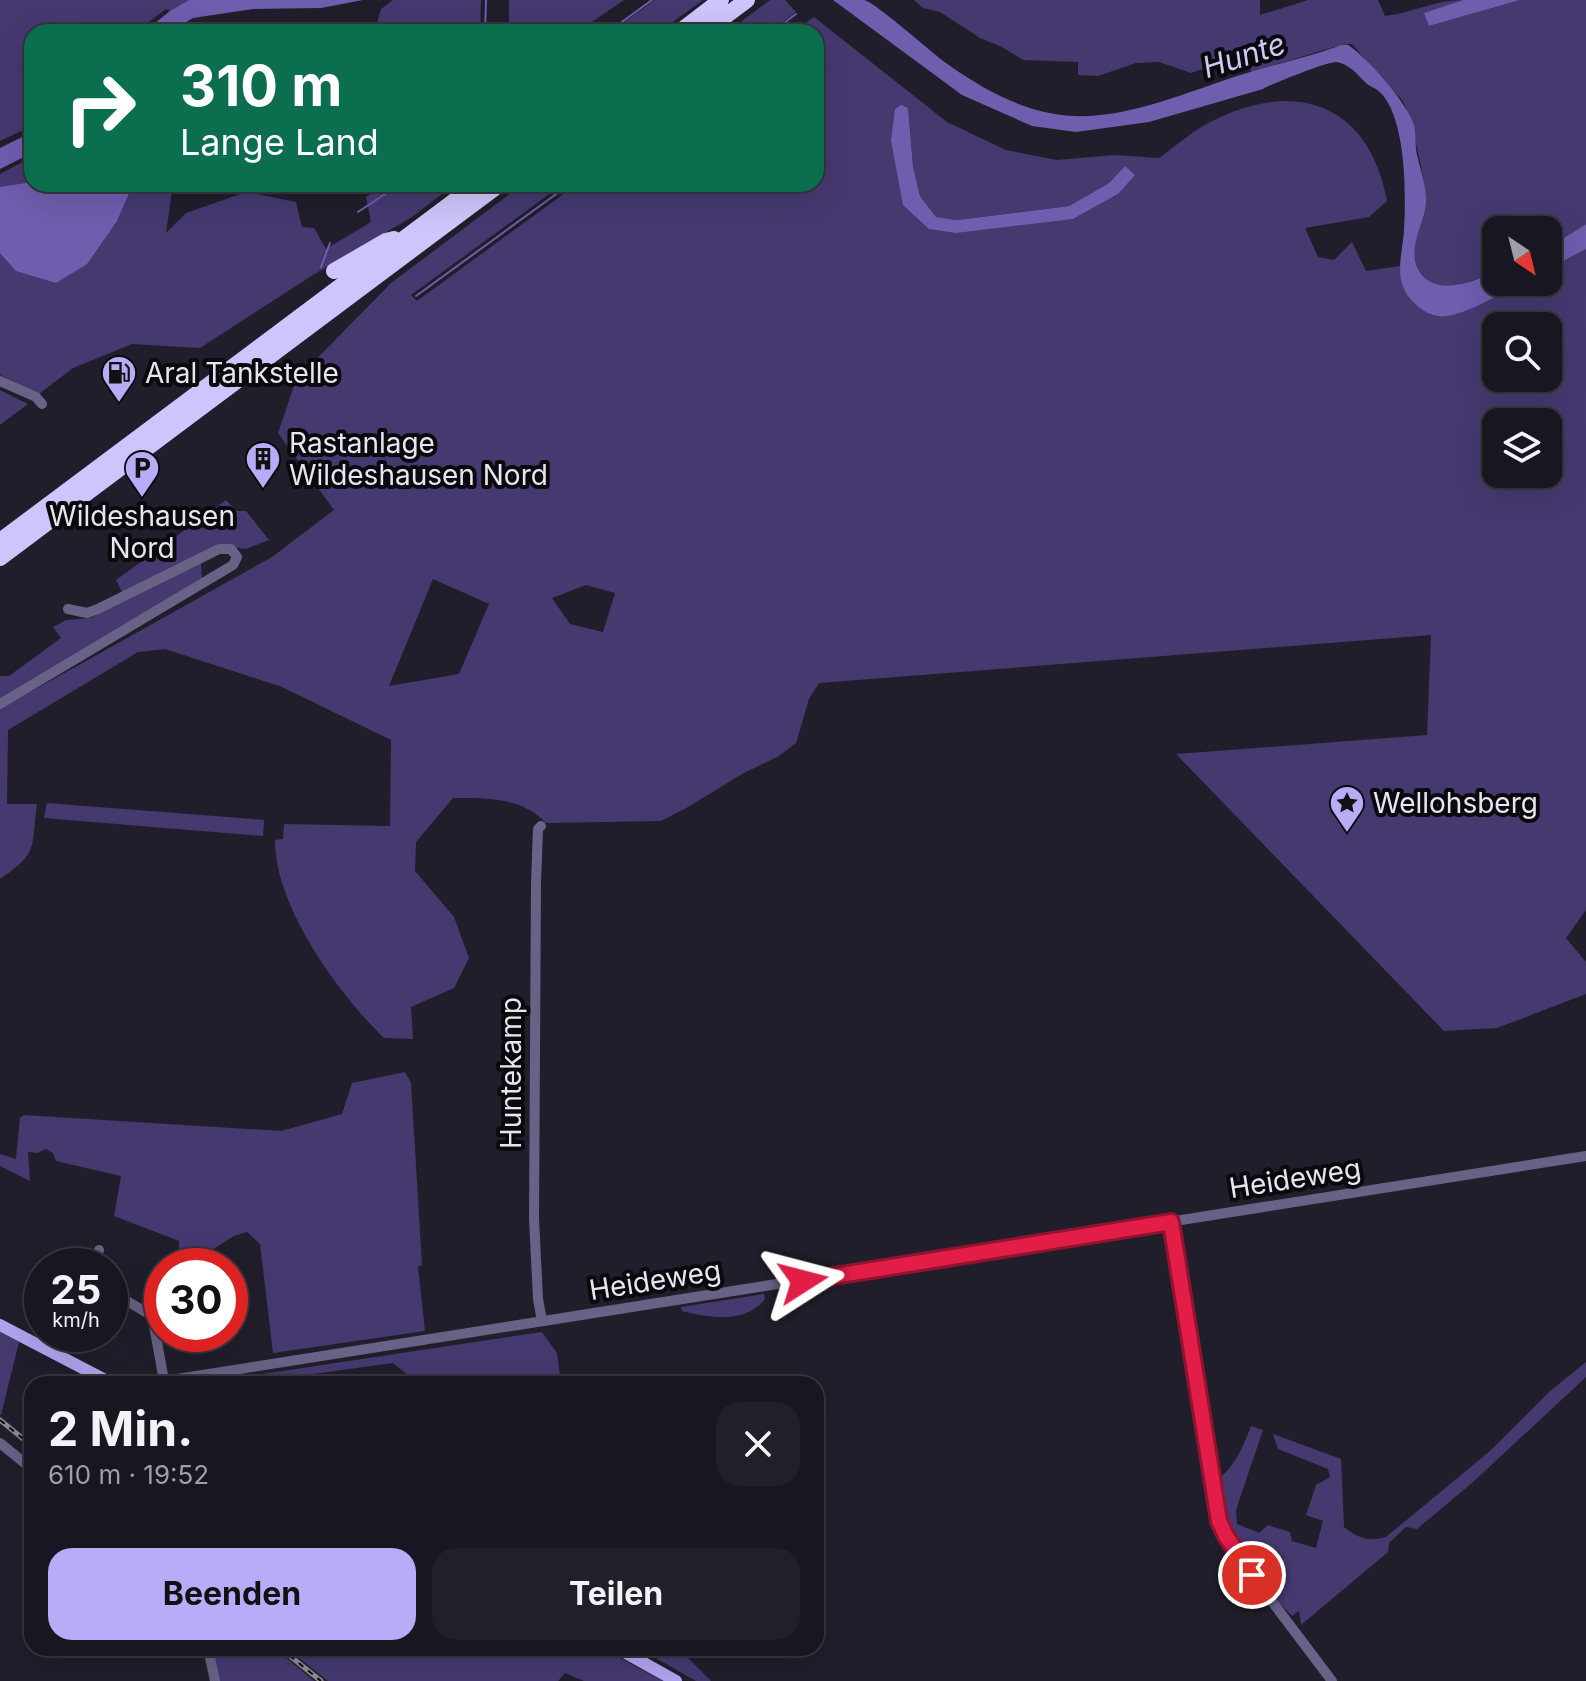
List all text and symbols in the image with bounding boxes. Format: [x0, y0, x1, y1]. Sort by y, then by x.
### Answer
water label: Hunte [1198, 25, 1289, 85]
text: 310 m [180, 52, 342, 120]
icon: right [48, 56, 152, 160]
text: Lange Land [180, 120, 379, 164]
north arrow [1482, 216, 1562, 296]
map controls [1482, 216, 1562, 488]
button: search [1482, 312, 1562, 392]
fuel station icon: Aral Tankstelle [100, 354, 138, 404]
place label: Aral Tankstelle [145, 356, 339, 390]
button: layers [1482, 408, 1562, 488]
place label: Rastanlage Wildeshausen Nord [289, 426, 548, 492]
building icon: Rastanlage Wildeshausen Nord [244, 440, 282, 490]
parking icon: Wildeshausen Nord [123, 449, 161, 499]
place label: Wildeshausen Nord [49, 499, 235, 565]
place icon: Wellohsberg [1328, 784, 1366, 834]
place label: Wellohsberg [1373, 786, 1538, 820]
street label: Huntekamp [494, 997, 528, 1149]
street label: Heideweg [1227, 1151, 1363, 1205]
position arrow [761, 1239, 845, 1323]
speed limit sign: 30 [144, 1248, 248, 1352]
street label: Heideweg [587, 1253, 723, 1307]
text: 25 [51, 1265, 101, 1314]
text: km/h [52, 1308, 100, 1332]
text: 2 Min. [48, 1399, 193, 1458]
button: close [716, 1402, 800, 1486]
text: 610 m · 19:52 [48, 1459, 209, 1490]
pin [1218, 1541, 1286, 1609]
button: Beenden [48, 1548, 416, 1640]
button: Teilen [432, 1548, 800, 1640]
icon: arrive [1230, 1553, 1274, 1597]

